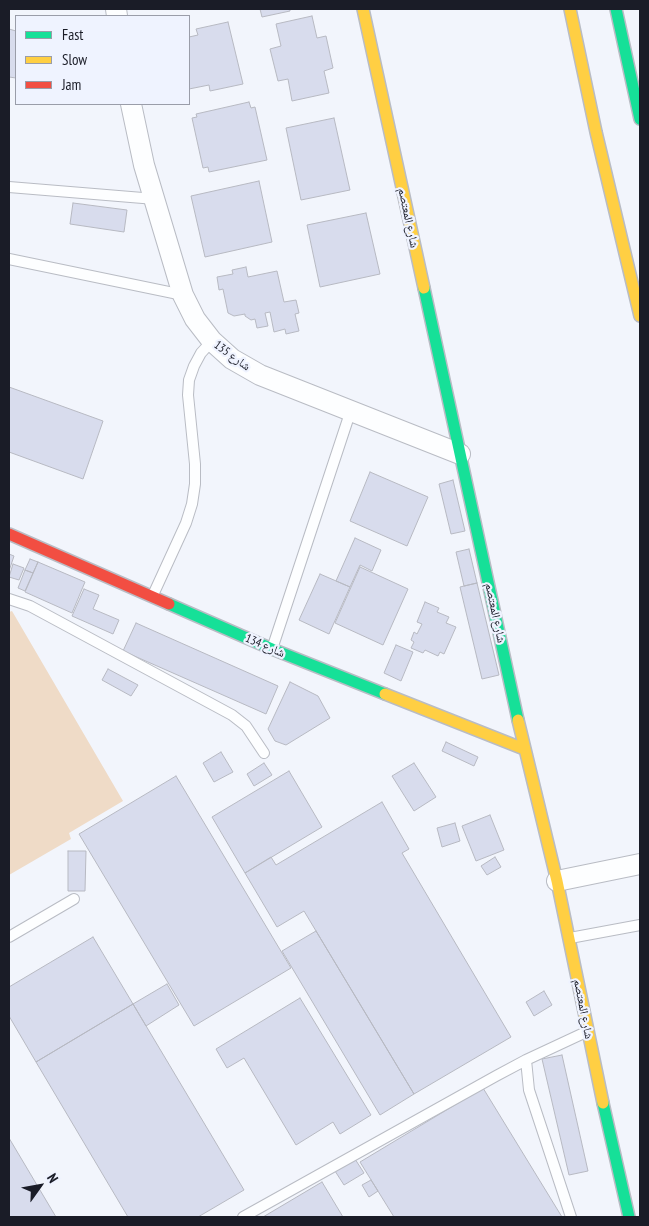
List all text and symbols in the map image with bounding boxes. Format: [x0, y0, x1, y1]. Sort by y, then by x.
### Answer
legend [15, 15, 190, 105]
text: Fast [62, 25, 83, 44]
text: Slow [62, 50, 87, 69]
text: Jam [62, 75, 81, 94]
street label: شارع المعتصم [395, 187, 421, 249]
street label: شارع 135 [211, 338, 253, 374]
street label: شارع المعتصم [482, 582, 508, 644]
street label: شارع 134 [243, 631, 287, 661]
street label: شارع المعتصم [570, 978, 596, 1040]
north arrow [15, 1161, 65, 1211]
text: N [43, 1170, 62, 1186]

